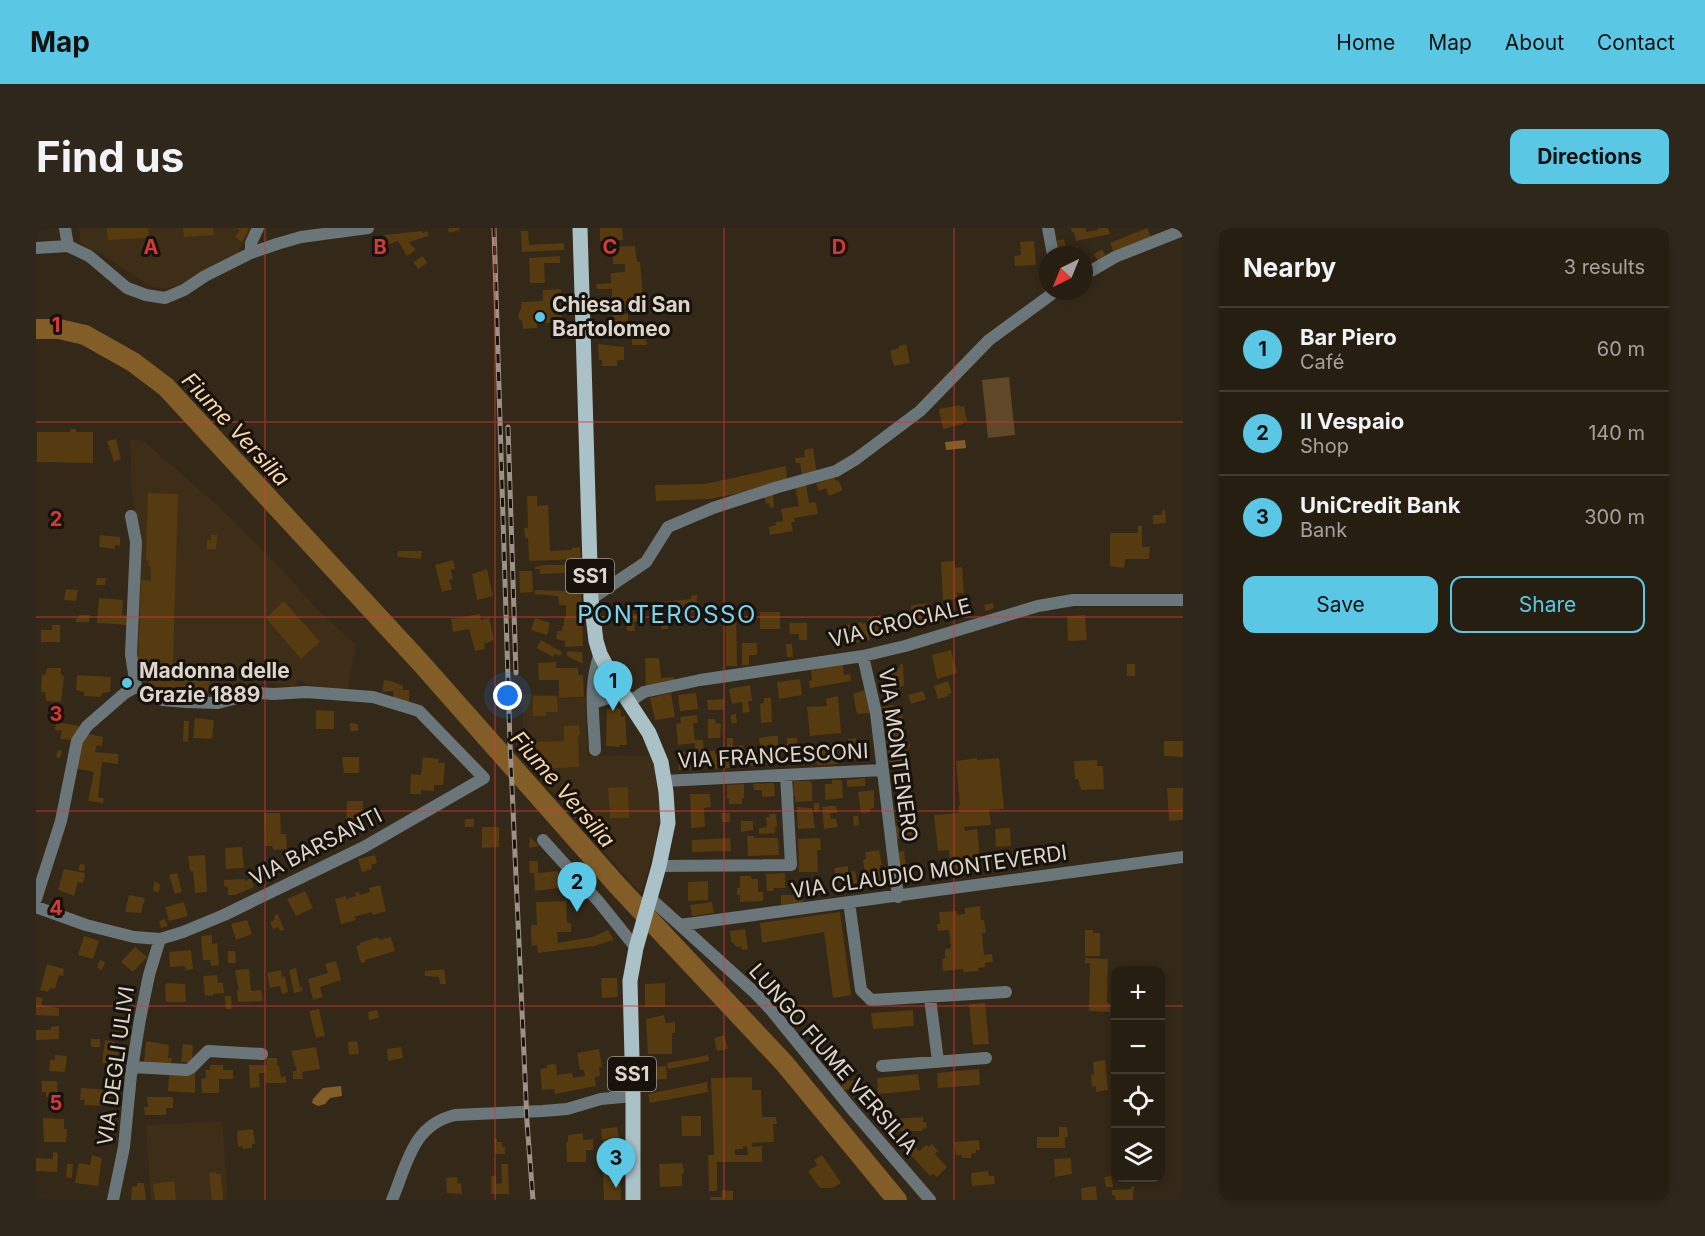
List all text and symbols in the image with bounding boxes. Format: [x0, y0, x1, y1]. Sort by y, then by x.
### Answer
text: Map [30, 25, 90, 59]
text: Home [1336, 30, 1395, 55]
text: Map [1428, 30, 1472, 55]
text: About [1505, 30, 1564, 55]
text: Contact [1597, 30, 1675, 55]
button: Directions [1510, 129, 1669, 184]
text: Find us [36, 131, 184, 182]
text: A [144, 235, 159, 259]
text: B [373, 235, 387, 259]
text: C [603, 235, 617, 259]
text: D [832, 235, 846, 259]
north arrow [1039, 246, 1093, 300]
text: Nearby [1243, 252, 1336, 283]
text: 3 results [1564, 255, 1645, 279]
place label: Chiesa di San Bartolomeo [552, 292, 691, 341]
marker: Chiesa di San Bartolomeo [533, 310, 547, 324]
text: 1 [52, 313, 60, 337]
text: Bar Piero [1300, 324, 1397, 350]
text: 1 [1258, 337, 1267, 361]
text: 60 m [1597, 337, 1645, 361]
text: Café [1300, 350, 1344, 374]
water label: Fiume Versilia [177, 367, 295, 491]
text: Il Vespaio [1300, 408, 1404, 434]
text: 2 [1256, 421, 1269, 445]
text: 140 m [1588, 421, 1645, 445]
text: Shop [1300, 434, 1349, 458]
text: UniCredit Bank [1300, 492, 1460, 518]
text: 3 [1256, 505, 1269, 529]
text: 300 m [1584, 505, 1645, 529]
text: 2 [50, 507, 62, 531]
text: Bank [1300, 518, 1347, 542]
road number: SS1 [566, 559, 614, 593]
button: Save [1243, 576, 1438, 633]
button: Share [1450, 576, 1645, 633]
street label: VIA CROCIALE [826, 593, 973, 652]
district label: PONTEROSSO [577, 600, 757, 629]
place label: Madonna delle Grazie 1889 [139, 658, 290, 707]
pin: 1 [594, 662, 632, 711]
street label: VIA MONTENERO [874, 666, 923, 844]
marker: Madonna delle Grazie 1889 [120, 676, 134, 690]
your location [493, 681, 522, 710]
text: 3 [50, 702, 62, 726]
water label: Fiume Versilia [505, 726, 621, 852]
street label: VIA FRANCESCONI [677, 738, 869, 773]
street label: VIA BARSANTI [245, 802, 386, 891]
street label: VIA CLAUDIO MONTEVERDI [789, 840, 1069, 903]
pin: 2 [558, 862, 596, 912]
text: 4 [49, 896, 63, 920]
street label: LUNGO FIUME VERSILIA [744, 958, 923, 1159]
map controls [1111, 966, 1165, 1182]
button: + [1111, 966, 1165, 1020]
street label: VIA DEGLI ULIVI [92, 985, 139, 1147]
button: − [1111, 1020, 1165, 1074]
road number: SS1 [608, 1057, 656, 1091]
button: locate [1111, 1074, 1165, 1128]
text: 5 [50, 1091, 62, 1115]
button: layers [1111, 1128, 1165, 1182]
pin: 3 [596, 1138, 636, 1188]

